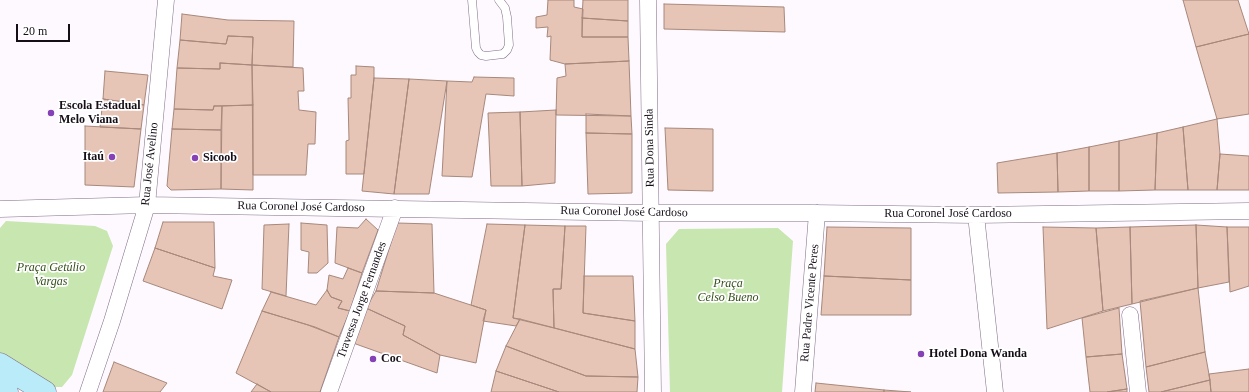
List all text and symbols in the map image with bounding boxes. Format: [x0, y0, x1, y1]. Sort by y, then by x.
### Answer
scale bar [18, 16, 72, 42]
text: 20 m [23, 24, 47, 38]
place label: Escola Estadual Melo Viana [59, 99, 141, 127]
marker: Escola Estadual Melo Viana [46, 108, 56, 118]
street label: Rua Dona Sinda [642, 109, 658, 187]
street label: Rua José Avelino [138, 122, 162, 206]
place label: Itaú [83, 150, 104, 164]
place label: Sicoob [203, 151, 237, 165]
marker: Itaú [107, 152, 117, 162]
marker: Sicoob [190, 153, 200, 163]
street label: Rua Coronel José Cardoso [237, 199, 365, 215]
street label: Rua Coronel José Cardoso [560, 204, 688, 220]
street label: Rua Coronel José Cardoso [884, 207, 1012, 221]
street label: Travessa Jorge Fernandes [334, 240, 390, 360]
street label: Rua Padre Vicente Peres [798, 243, 822, 363]
park label: Praça Getúlio Vargas [17, 261, 85, 289]
park label: Praça Celso Bueno [698, 277, 758, 305]
place label: Hotel Dona Wanda [929, 347, 1027, 361]
marker: Hotel Dona Wanda [916, 349, 926, 359]
place label: Coc [381, 352, 401, 366]
marker: Coc [368, 354, 378, 364]

